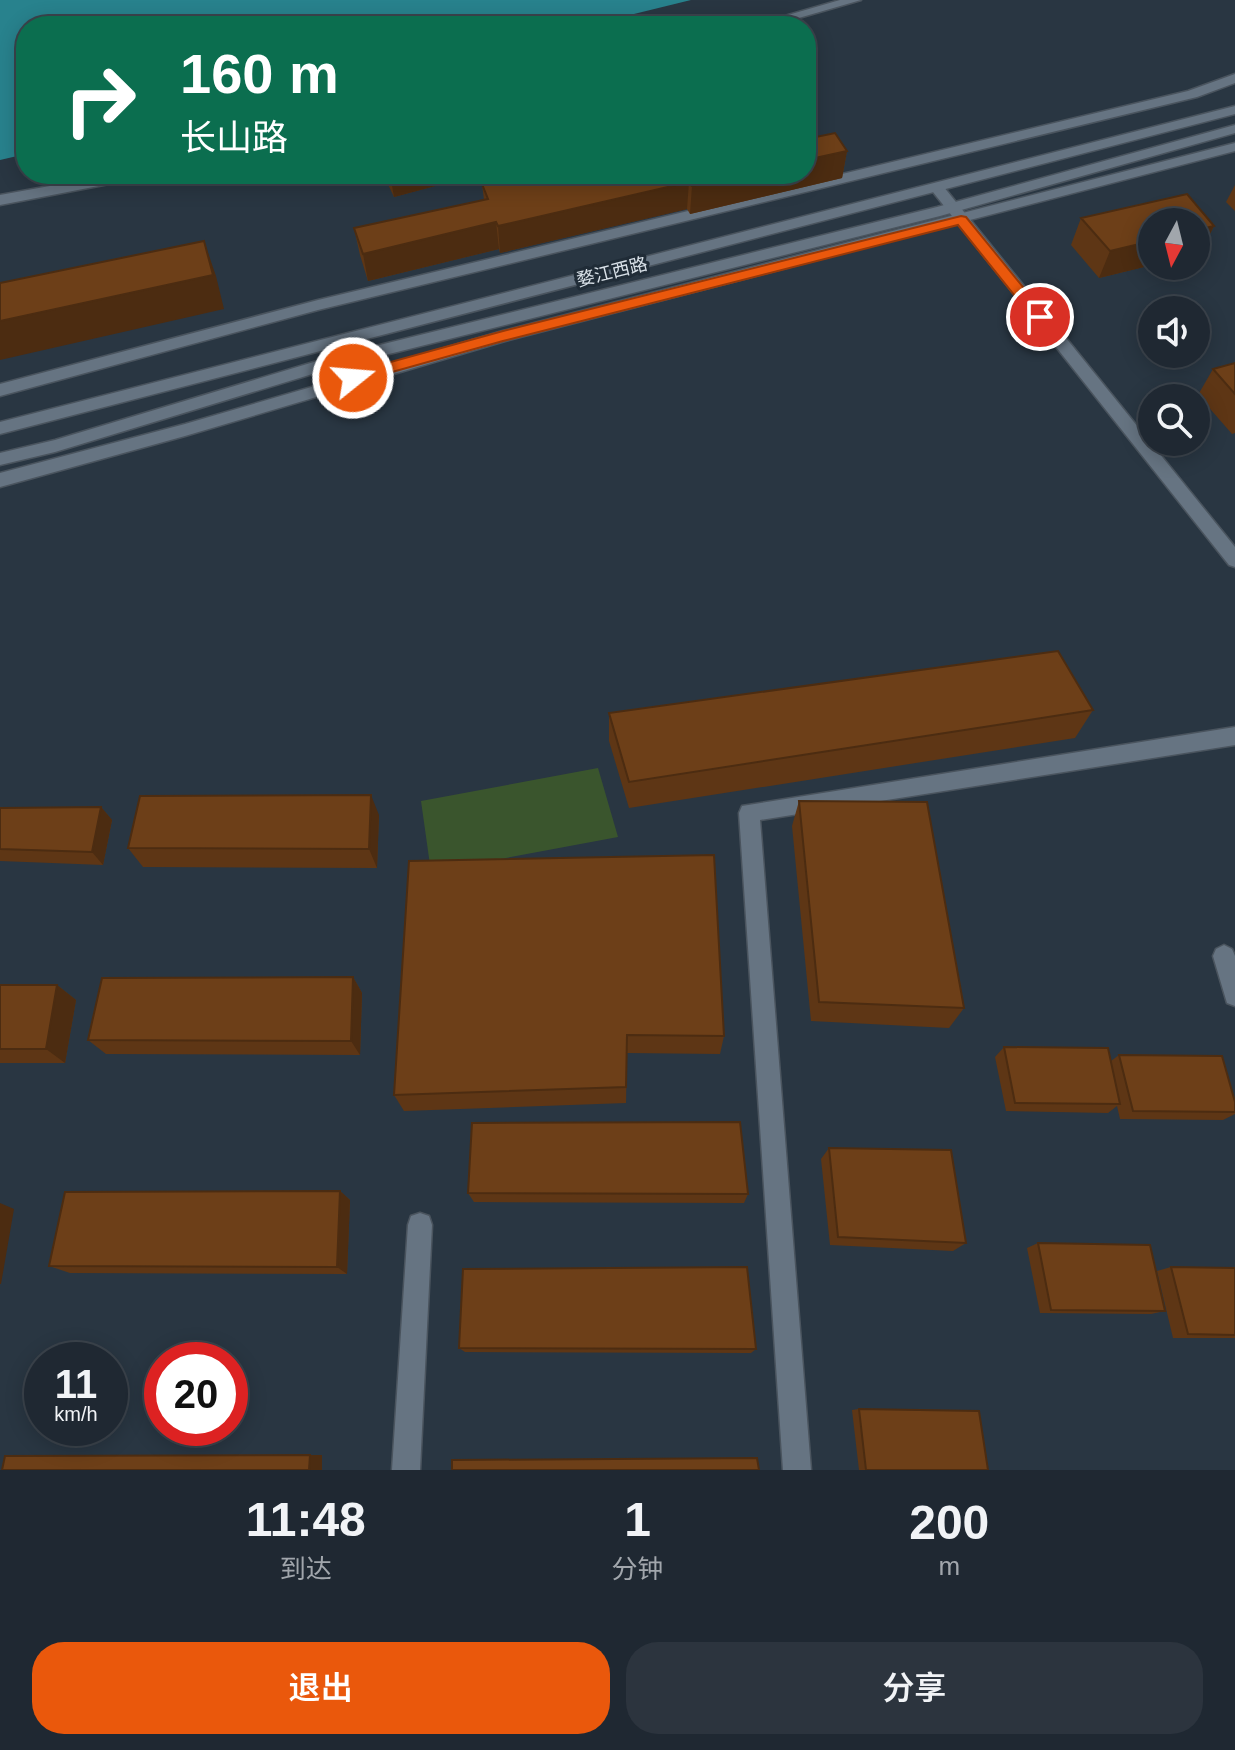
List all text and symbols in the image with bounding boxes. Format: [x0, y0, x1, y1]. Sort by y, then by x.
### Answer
text: 160 m [180, 42, 339, 105]
icon: right [48, 48, 152, 152]
text: 长山路 [180, 117, 288, 158]
north arrow [1138, 208, 1210, 280]
map controls [1138, 208, 1210, 456]
street label: 婺江西路 [575, 254, 649, 290]
pin [1006, 283, 1074, 351]
icon: arrive [1018, 295, 1062, 339]
button: sound [1138, 296, 1210, 368]
position arrow [311, 336, 395, 420]
button: search [1138, 384, 1210, 456]
speed limit sign: 20 [144, 1342, 248, 1446]
text: 11 [55, 1362, 97, 1406]
text: km/h [54, 1403, 98, 1425]
text: 11:48 [246, 1493, 366, 1546]
text: 1 [624, 1493, 651, 1546]
text: 200 [909, 1496, 989, 1549]
text: m [938, 1551, 960, 1581]
text: 到达 [280, 1554, 332, 1584]
text: 分钟 [612, 1554, 664, 1584]
button: 退出 [32, 1642, 610, 1734]
button: 分享 [626, 1642, 1203, 1734]

